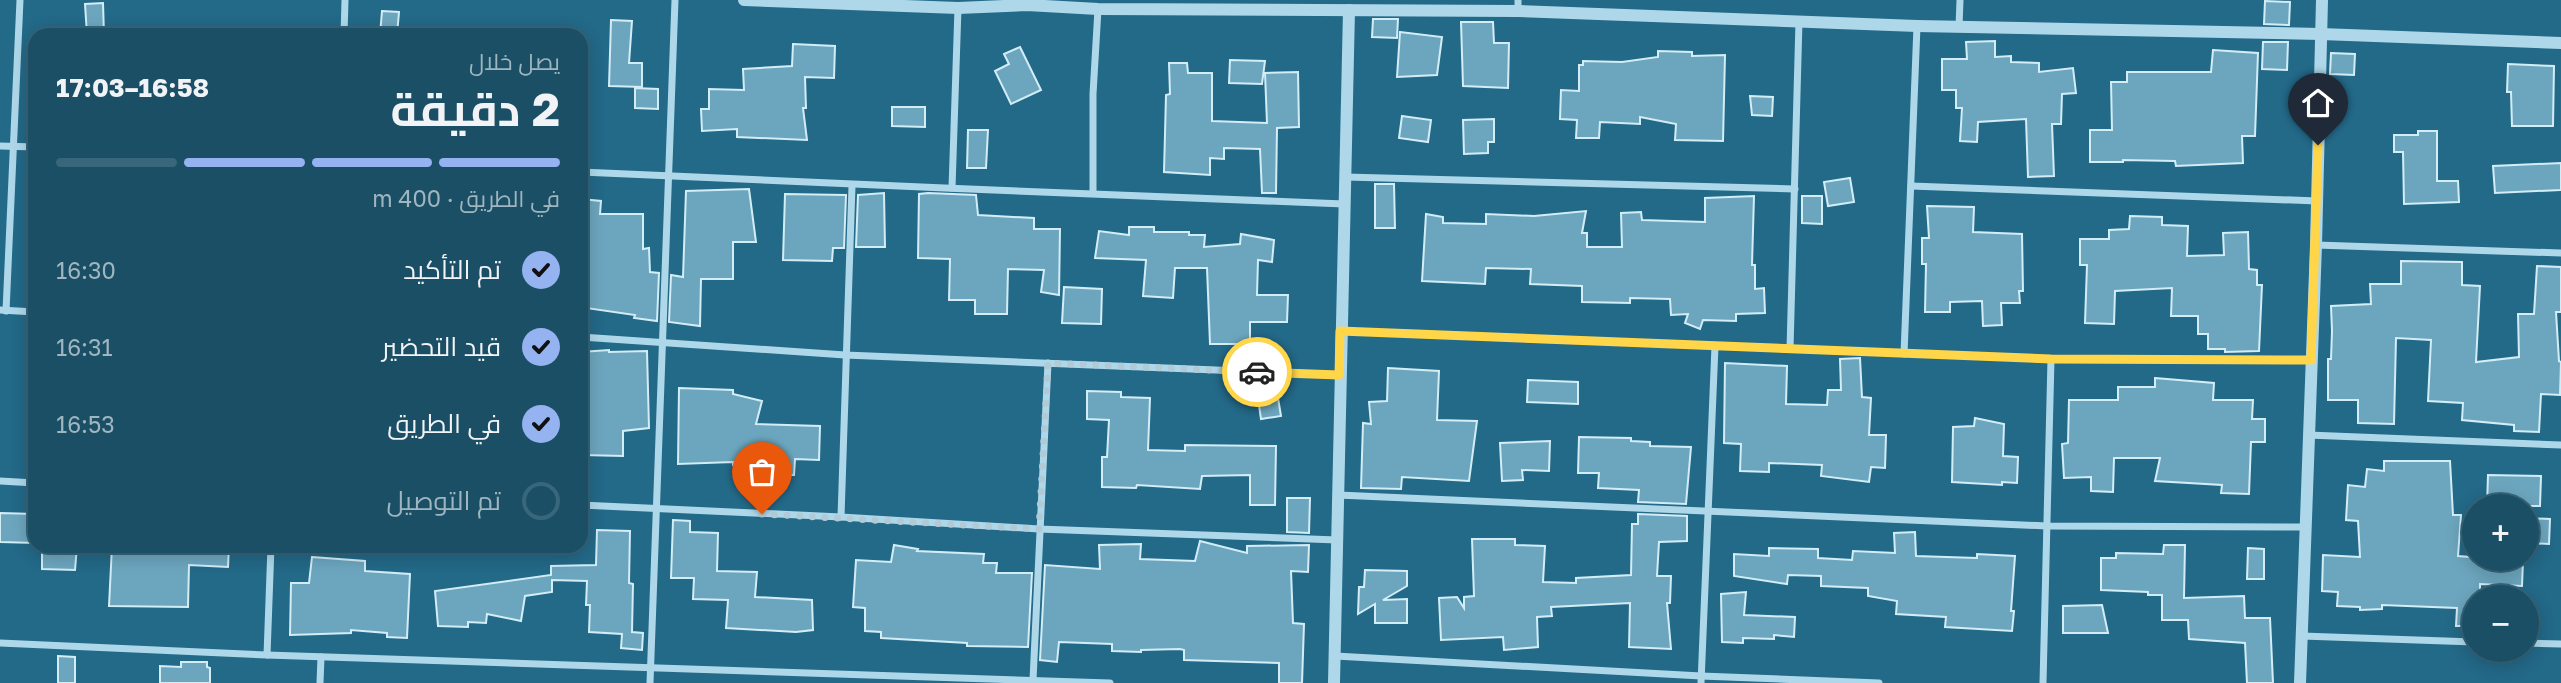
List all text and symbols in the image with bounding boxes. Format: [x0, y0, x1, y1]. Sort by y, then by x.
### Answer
text: يصل خلال [469, 47, 560, 75]
text: 16:58–17:03 [56, 72, 209, 103]
pin [2288, 73, 2348, 145]
text: 2 دقيقة [390, 81, 560, 136]
icon: home [2299, 84, 2337, 122]
text: في الطريق · 400 m [372, 184, 560, 212]
icon: check [522, 251, 560, 289]
text: تم التأكيد [403, 254, 501, 285]
text: 16:30 [56, 256, 116, 284]
icon: check [522, 328, 560, 366]
text: قيد التحضير [382, 331, 501, 362]
text: 16:31 [56, 333, 113, 361]
courier [1222, 337, 1292, 407]
icon: car [1238, 353, 1276, 391]
icon: check [522, 405, 560, 443]
text: في الطريق [387, 408, 501, 439]
text: 16:53 [56, 410, 115, 438]
pin [732, 442, 792, 514]
icon: bag [743, 453, 781, 491]
text: تم التوصيل [386, 485, 501, 516]
map controls [2462, 494, 2539, 662]
button: + [2462, 494, 2539, 571]
button: − [2462, 585, 2539, 662]

